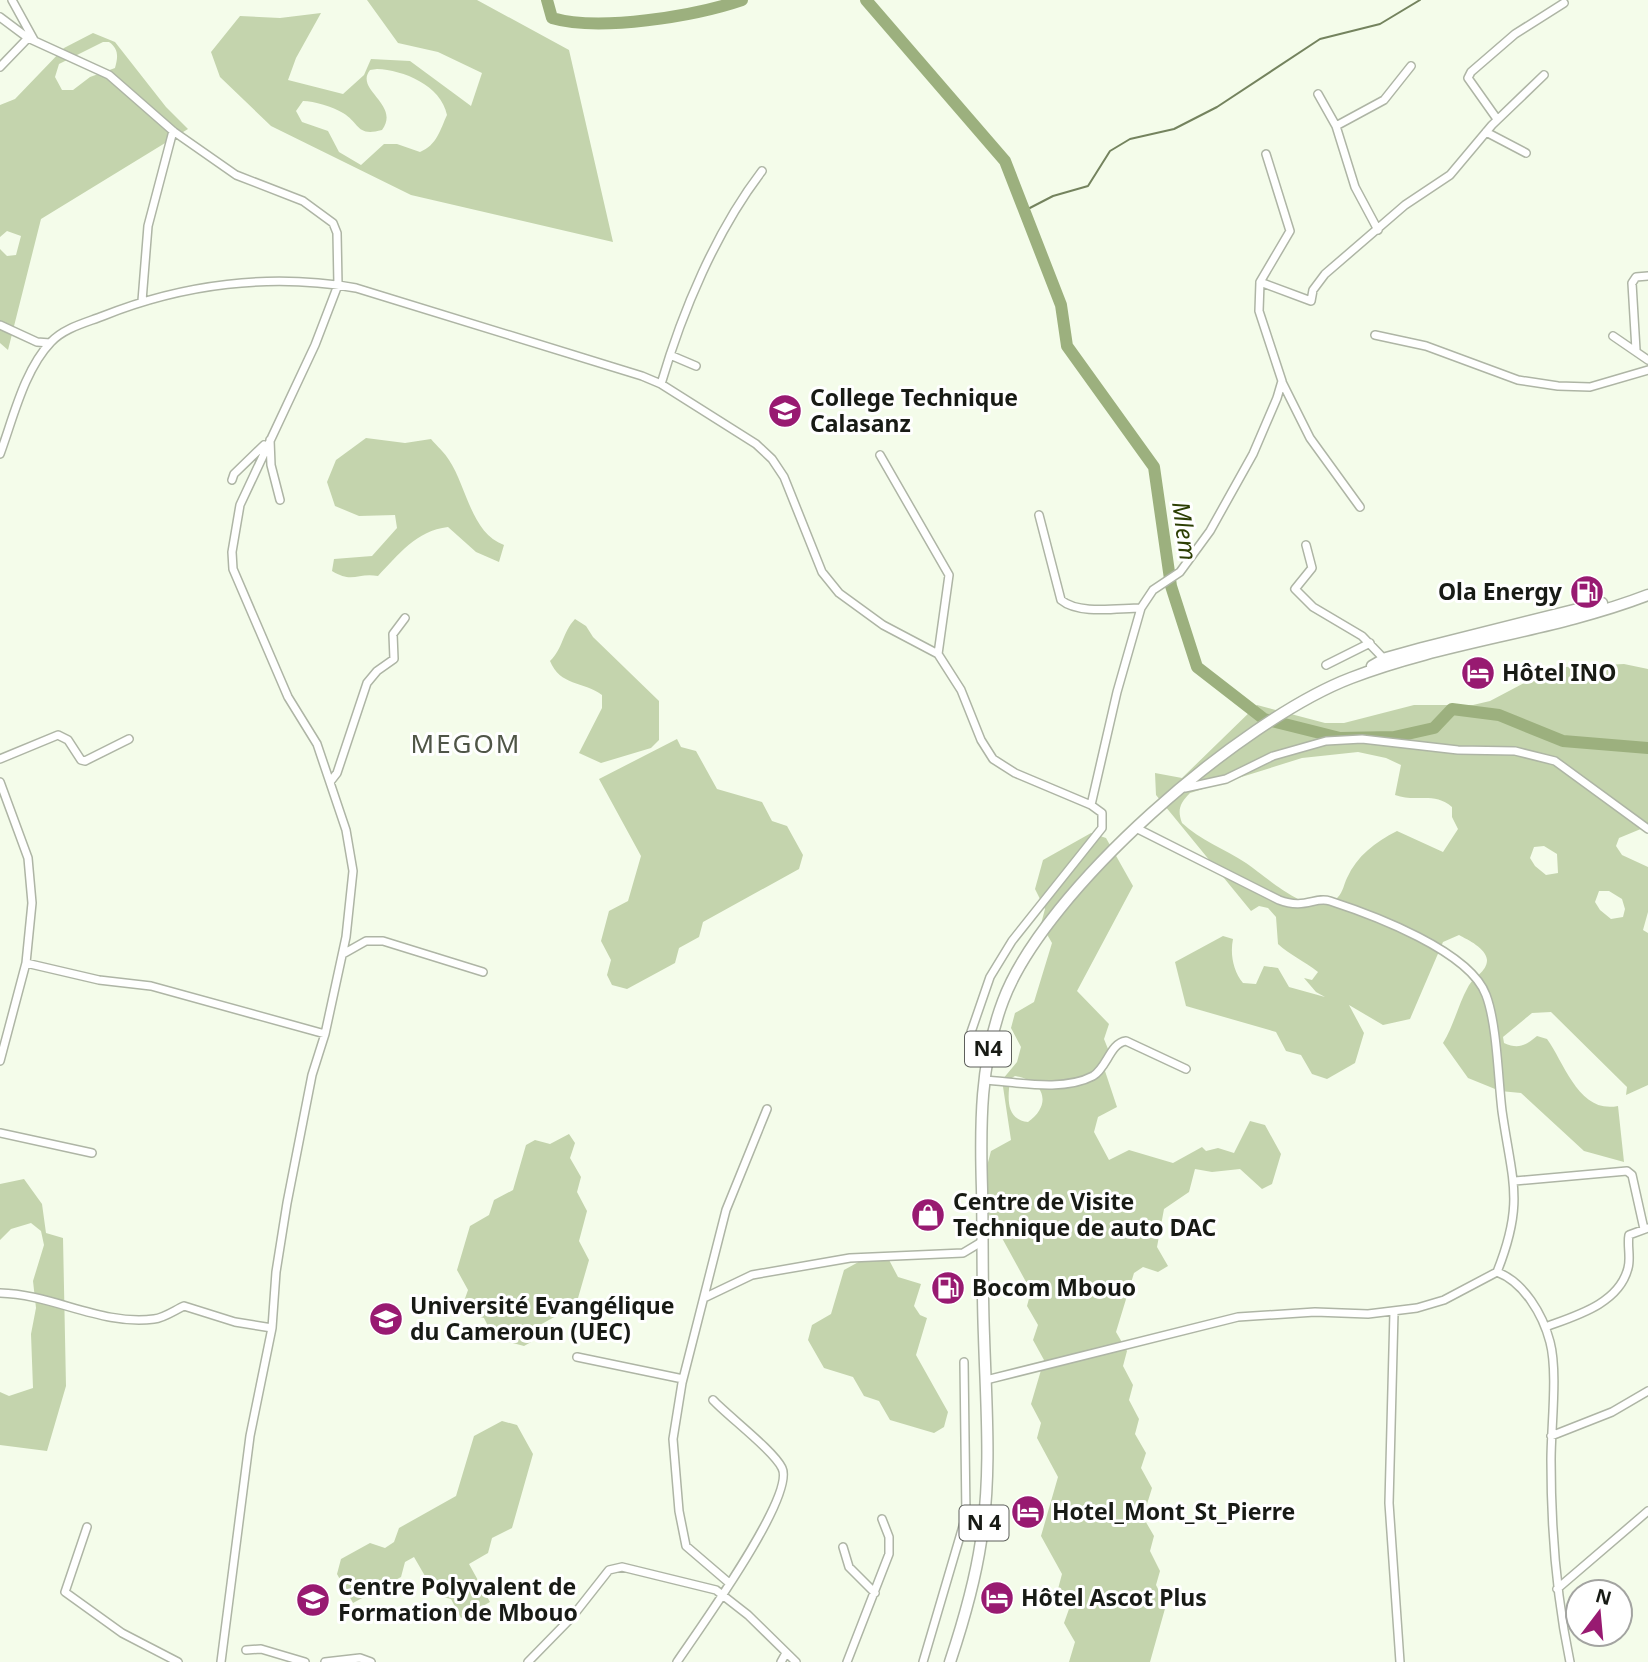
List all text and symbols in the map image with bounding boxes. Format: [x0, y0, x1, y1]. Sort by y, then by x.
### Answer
place label: College Technique Calasanz [810, 381, 1018, 439]
school or university icon: College Technique Calasanz [766, 392, 804, 430]
water label: Mlem [1165, 499, 1206, 562]
fuel station icon: Ola Energy [1568, 573, 1606, 611]
place label: Ola Energy [1438, 575, 1563, 607]
hotel icon: Hôtel INO [1459, 654, 1497, 692]
place label: Hôtel INO [1502, 656, 1616, 688]
district label: MEGOM [411, 725, 521, 761]
road number: N4 [965, 1032, 1011, 1066]
place label: Centre de Visite Technique de auto DAC [953, 1185, 1216, 1243]
shop icon: Centre de Visite Technique de auto DAC [909, 1196, 947, 1234]
fuel station icon: Bocom Mbouo [929, 1269, 967, 1307]
place label: Bocom Mbouo [972, 1271, 1136, 1303]
place label: Université Evangélique du Cameroun (UEC) [410, 1289, 674, 1347]
school or university icon: Université Evangélique du Cameroun (UEC) [367, 1300, 405, 1338]
hotel icon: Hotel_Mont_St_Pierre [1009, 1493, 1047, 1531]
place label: Hotel_Mont_St_Pierre [1052, 1495, 1295, 1527]
road number: N 4 [960, 1506, 1009, 1540]
place label: Centre Polyvalent de Formation de Mbouo [338, 1570, 578, 1628]
north arrow [1564, 1578, 1634, 1648]
hotel icon: Hôtel Ascot Plus [978, 1579, 1016, 1617]
school or university icon: Centre Polyvalent de Formation de Mbouo [294, 1581, 332, 1619]
place label: Hôtel Ascot Plus [1021, 1581, 1207, 1613]
text: N [1593, 1582, 1615, 1611]

